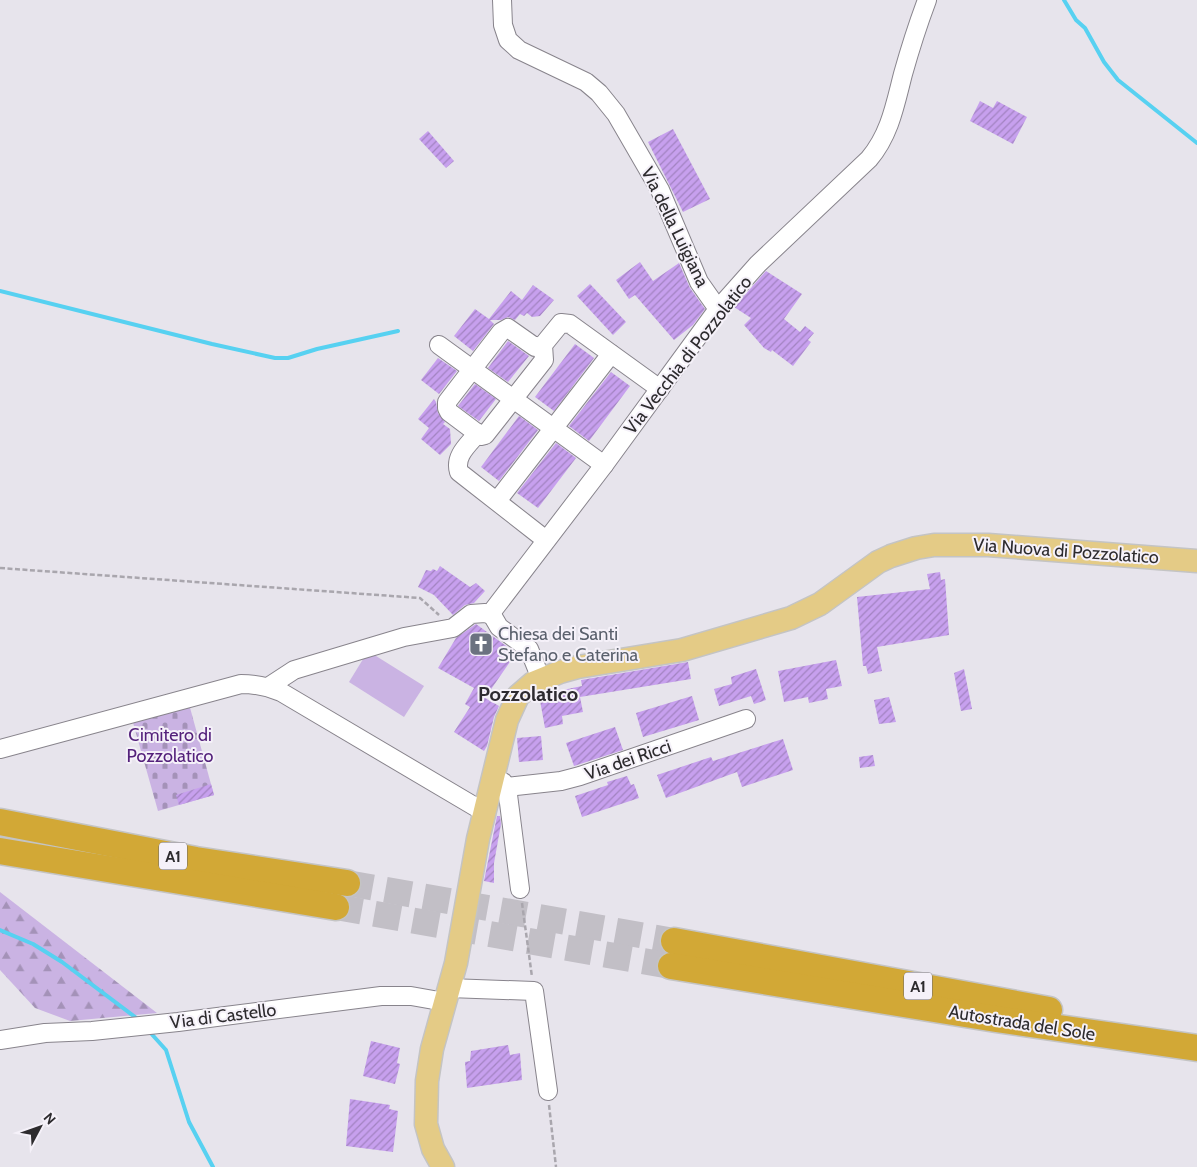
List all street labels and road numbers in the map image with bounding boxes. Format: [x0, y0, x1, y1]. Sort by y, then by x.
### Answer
street label: Via della Luigiana [636, 163, 714, 291]
street label: Via Vecchia di Pozzolatico [619, 271, 757, 438]
street label: Via Nuova di Pozzolatico [972, 534, 1160, 568]
street label: Via dei Ricci [582, 735, 674, 785]
road number: A1 [159, 842, 187, 869]
road number: A1 [904, 972, 932, 999]
street label: Via di Castello [169, 999, 277, 1033]
street label: Autostrada del Sole [947, 1001, 1097, 1045]

